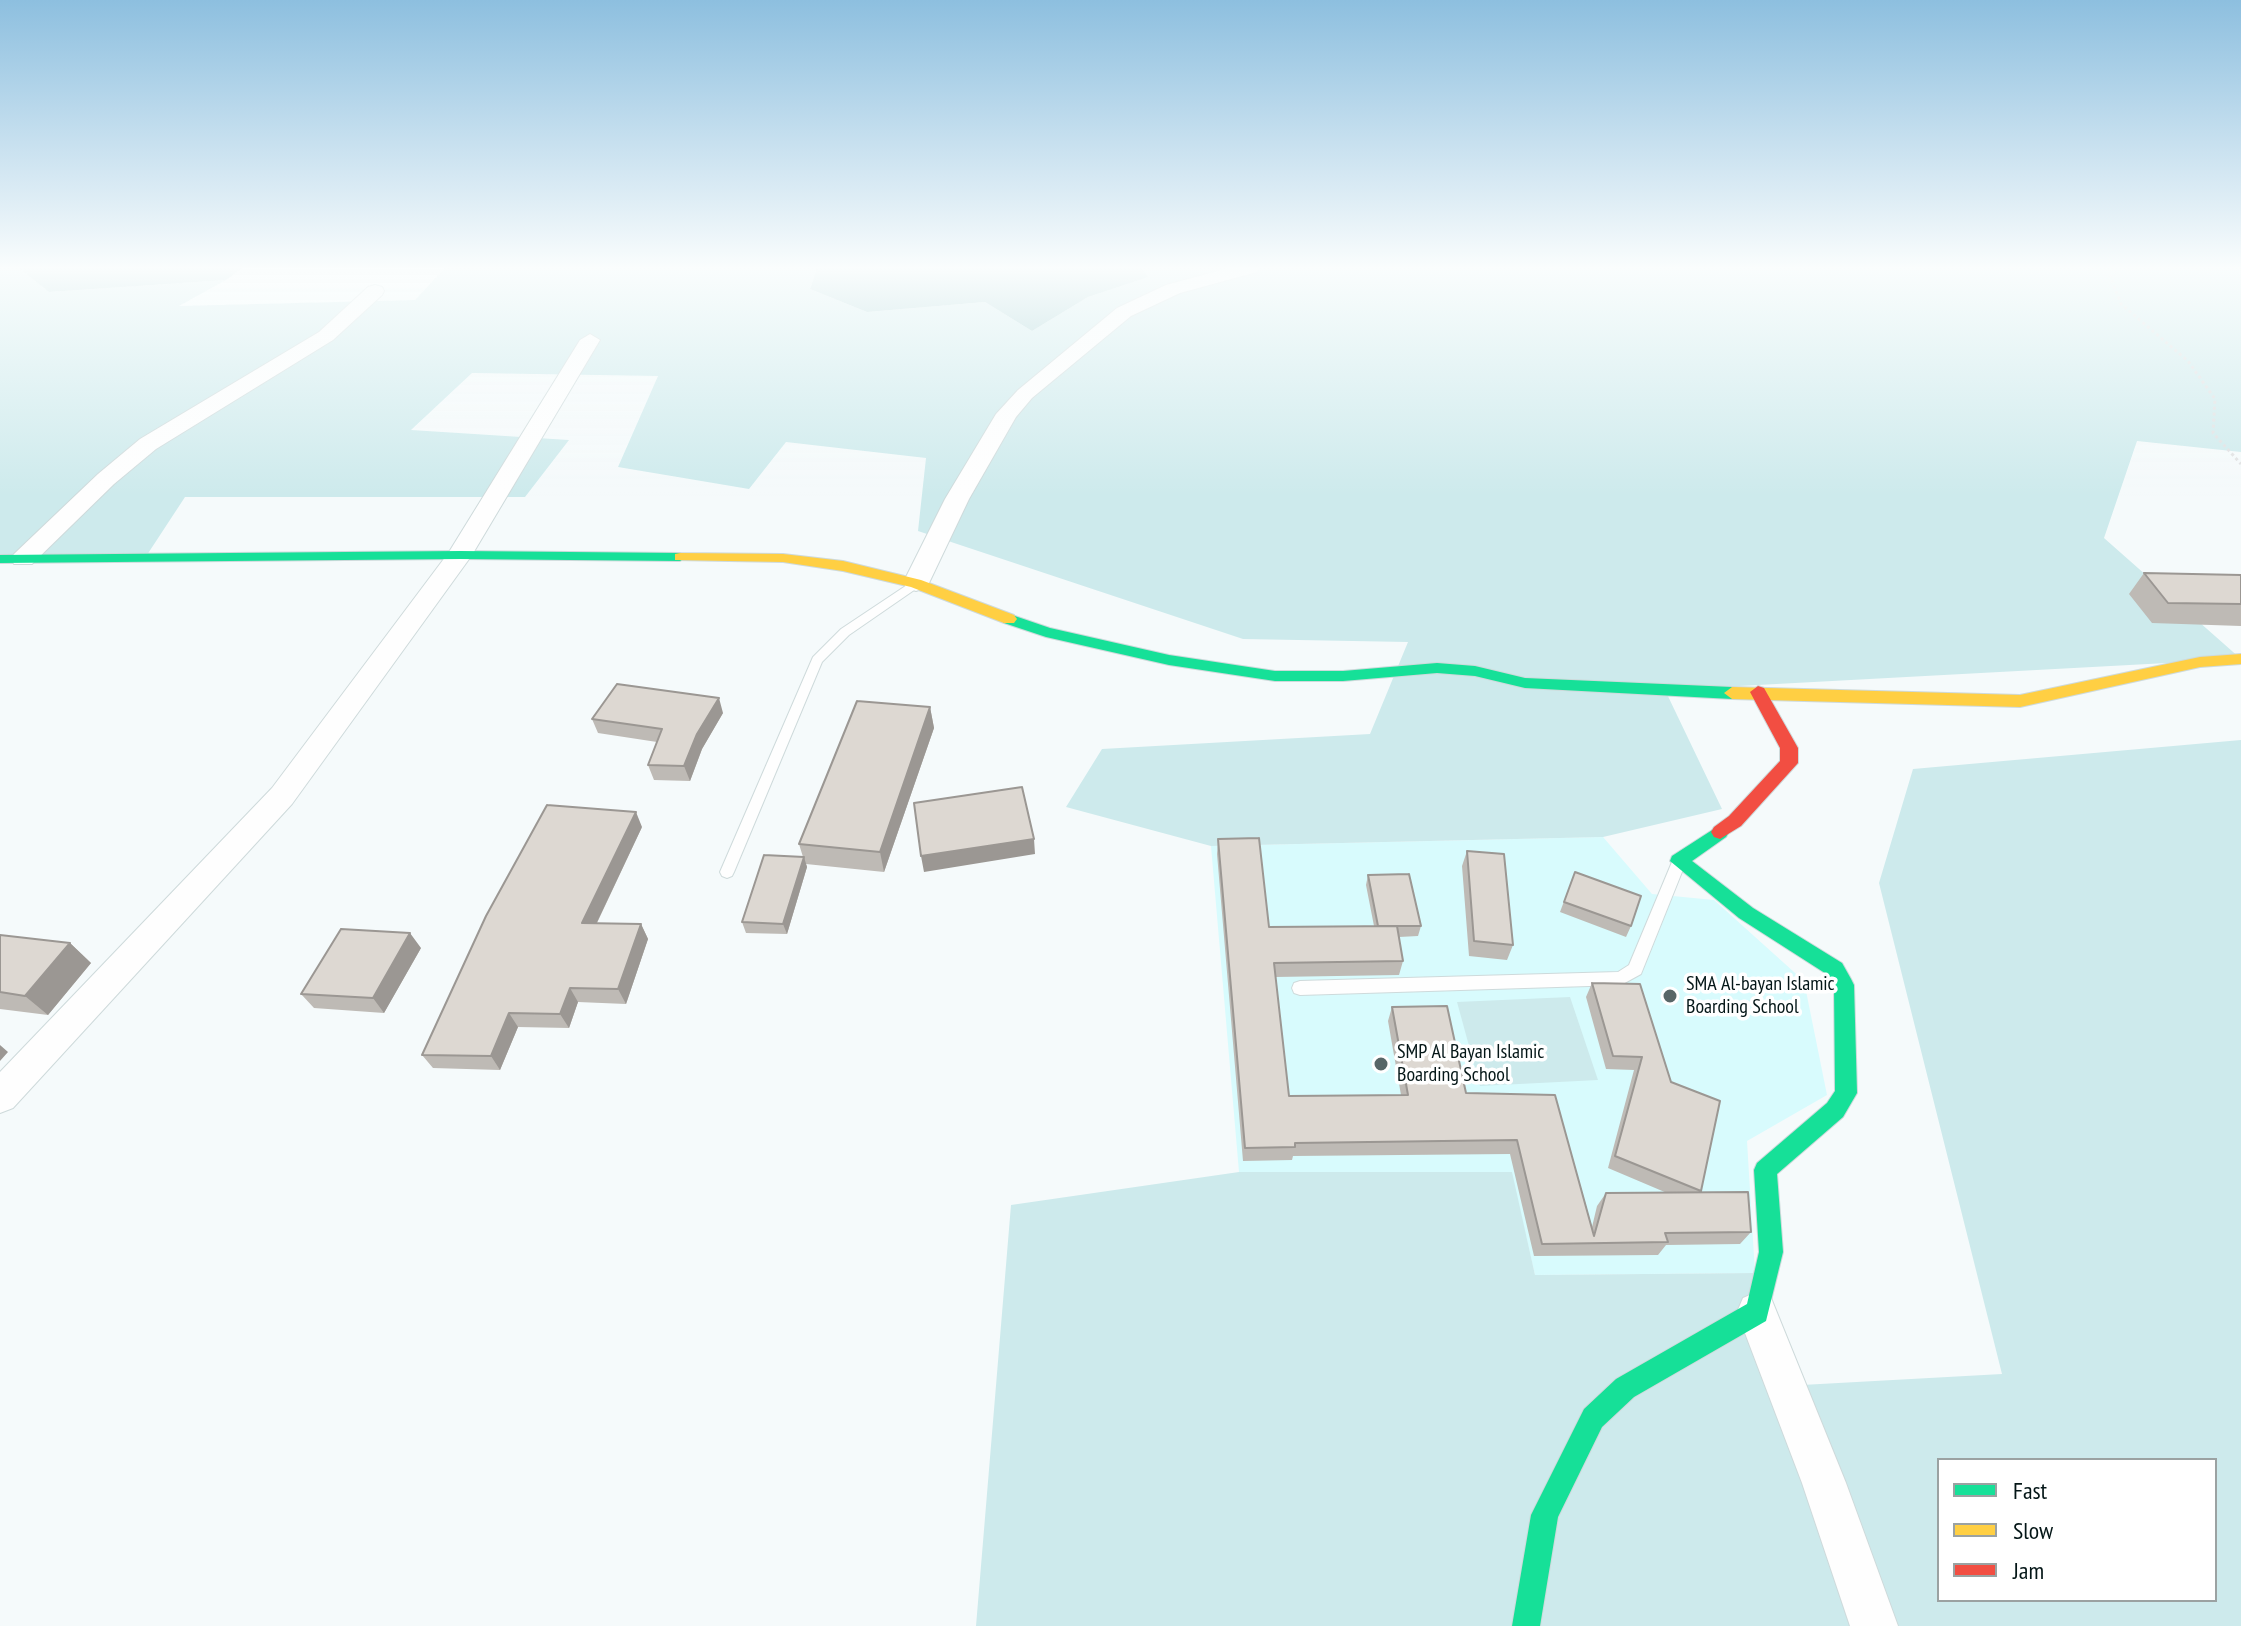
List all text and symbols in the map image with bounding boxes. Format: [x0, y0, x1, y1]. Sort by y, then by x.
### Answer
place label: SMA Al-bayan Islamic Boarding School [1686, 972, 1835, 1019]
marker: SMA Al-bayan Islamic Boarding School [1661, 987, 1679, 1005]
place label: SMP Al Bayan Islamic Boarding School [1397, 1040, 1544, 1087]
marker: SMP Al Bayan Islamic Boarding School [1372, 1055, 1390, 1073]
legend [1937, 1458, 2217, 1602]
text: Fast [2013, 1475, 2047, 1506]
text: Slow [2013, 1515, 2053, 1546]
text: Jam [2013, 1555, 2044, 1586]

